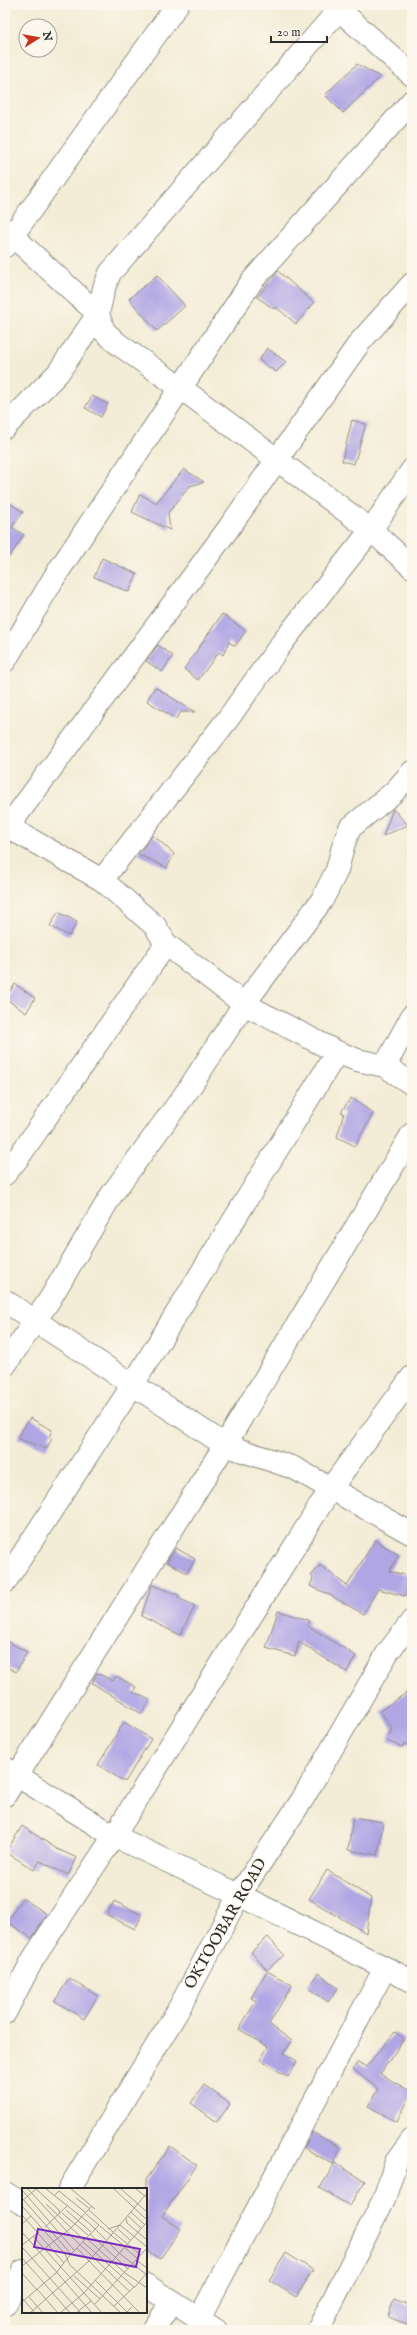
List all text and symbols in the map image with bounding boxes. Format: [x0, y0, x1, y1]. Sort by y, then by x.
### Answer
north arrow [18, 18, 58, 58]
scale bar [271, 18, 327, 44]
text: 20 m [277, 25, 300, 40]
text: N [39, 29, 55, 43]
street label: OKTOOBAR ROAD [180, 1855, 272, 1993]
inset map [22, 2188, 147, 2313]

